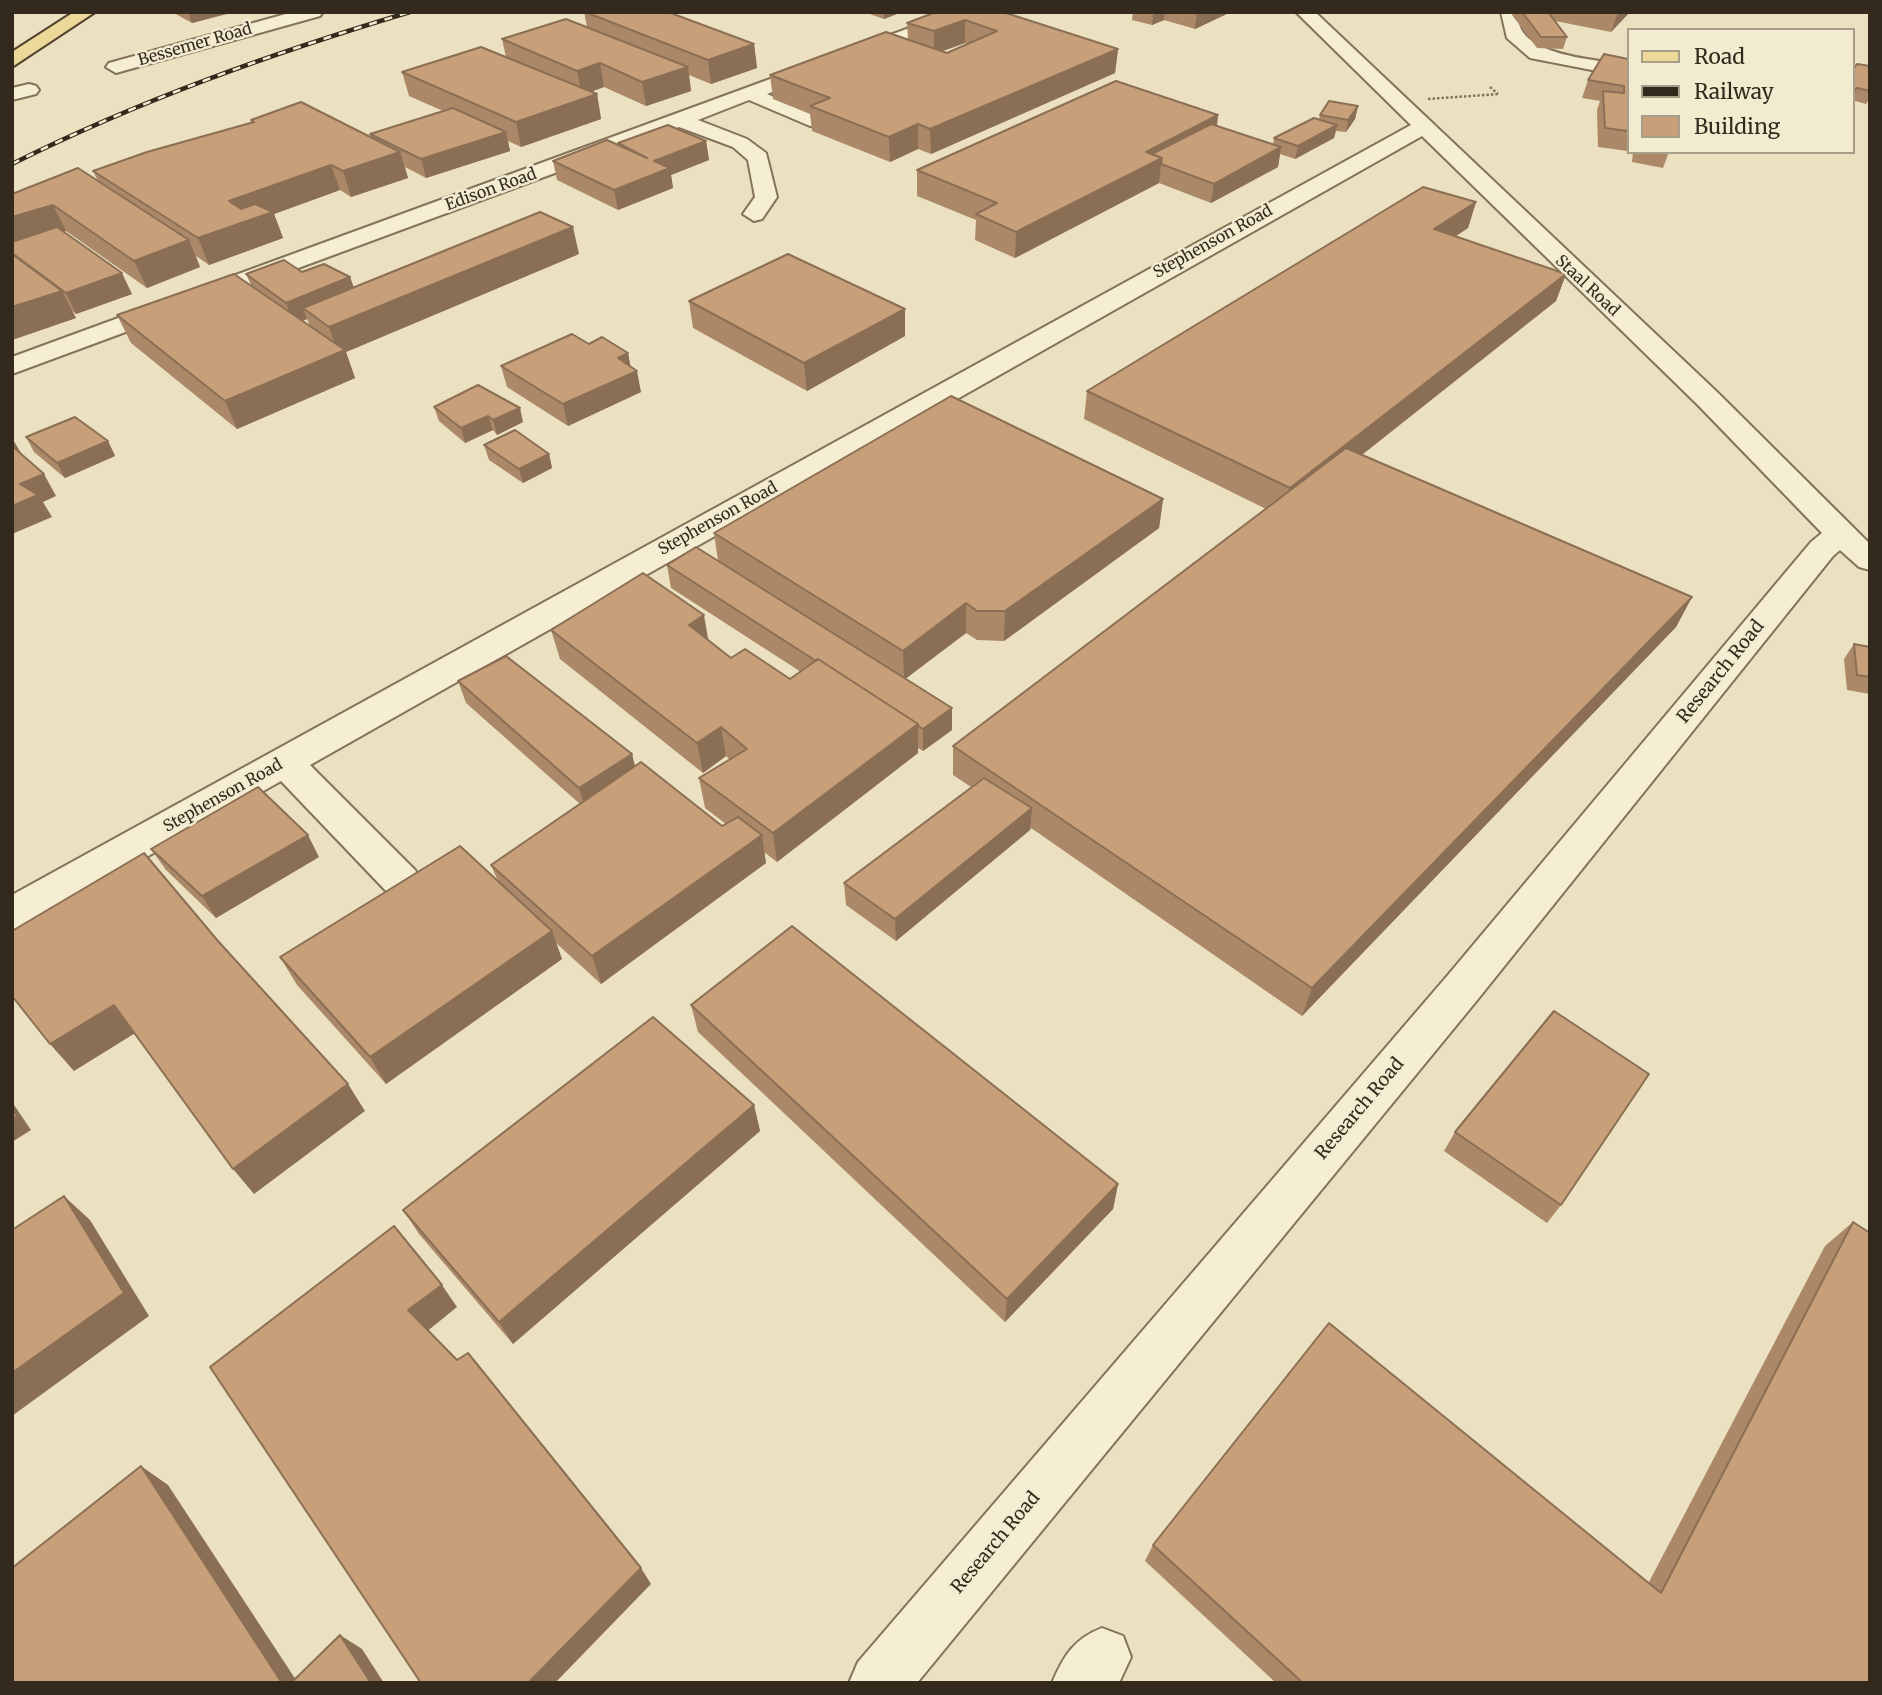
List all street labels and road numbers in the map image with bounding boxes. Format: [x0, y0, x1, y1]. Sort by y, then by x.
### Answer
street label: Bessemer Road [136, 20, 254, 70]
street label: Edison Road [443, 165, 539, 215]
street label: Stephenson Road [1150, 201, 1276, 283]
street label: Staal Road [1551, 251, 1623, 321]
street label: Stephenson Road [655, 478, 781, 560]
street label: Research Road [1673, 616, 1769, 728]
street label: Stephenson Road [160, 755, 286, 837]
street label: Research Road [1311, 1054, 1409, 1164]
street label: Research Road [947, 1488, 1045, 1598]

